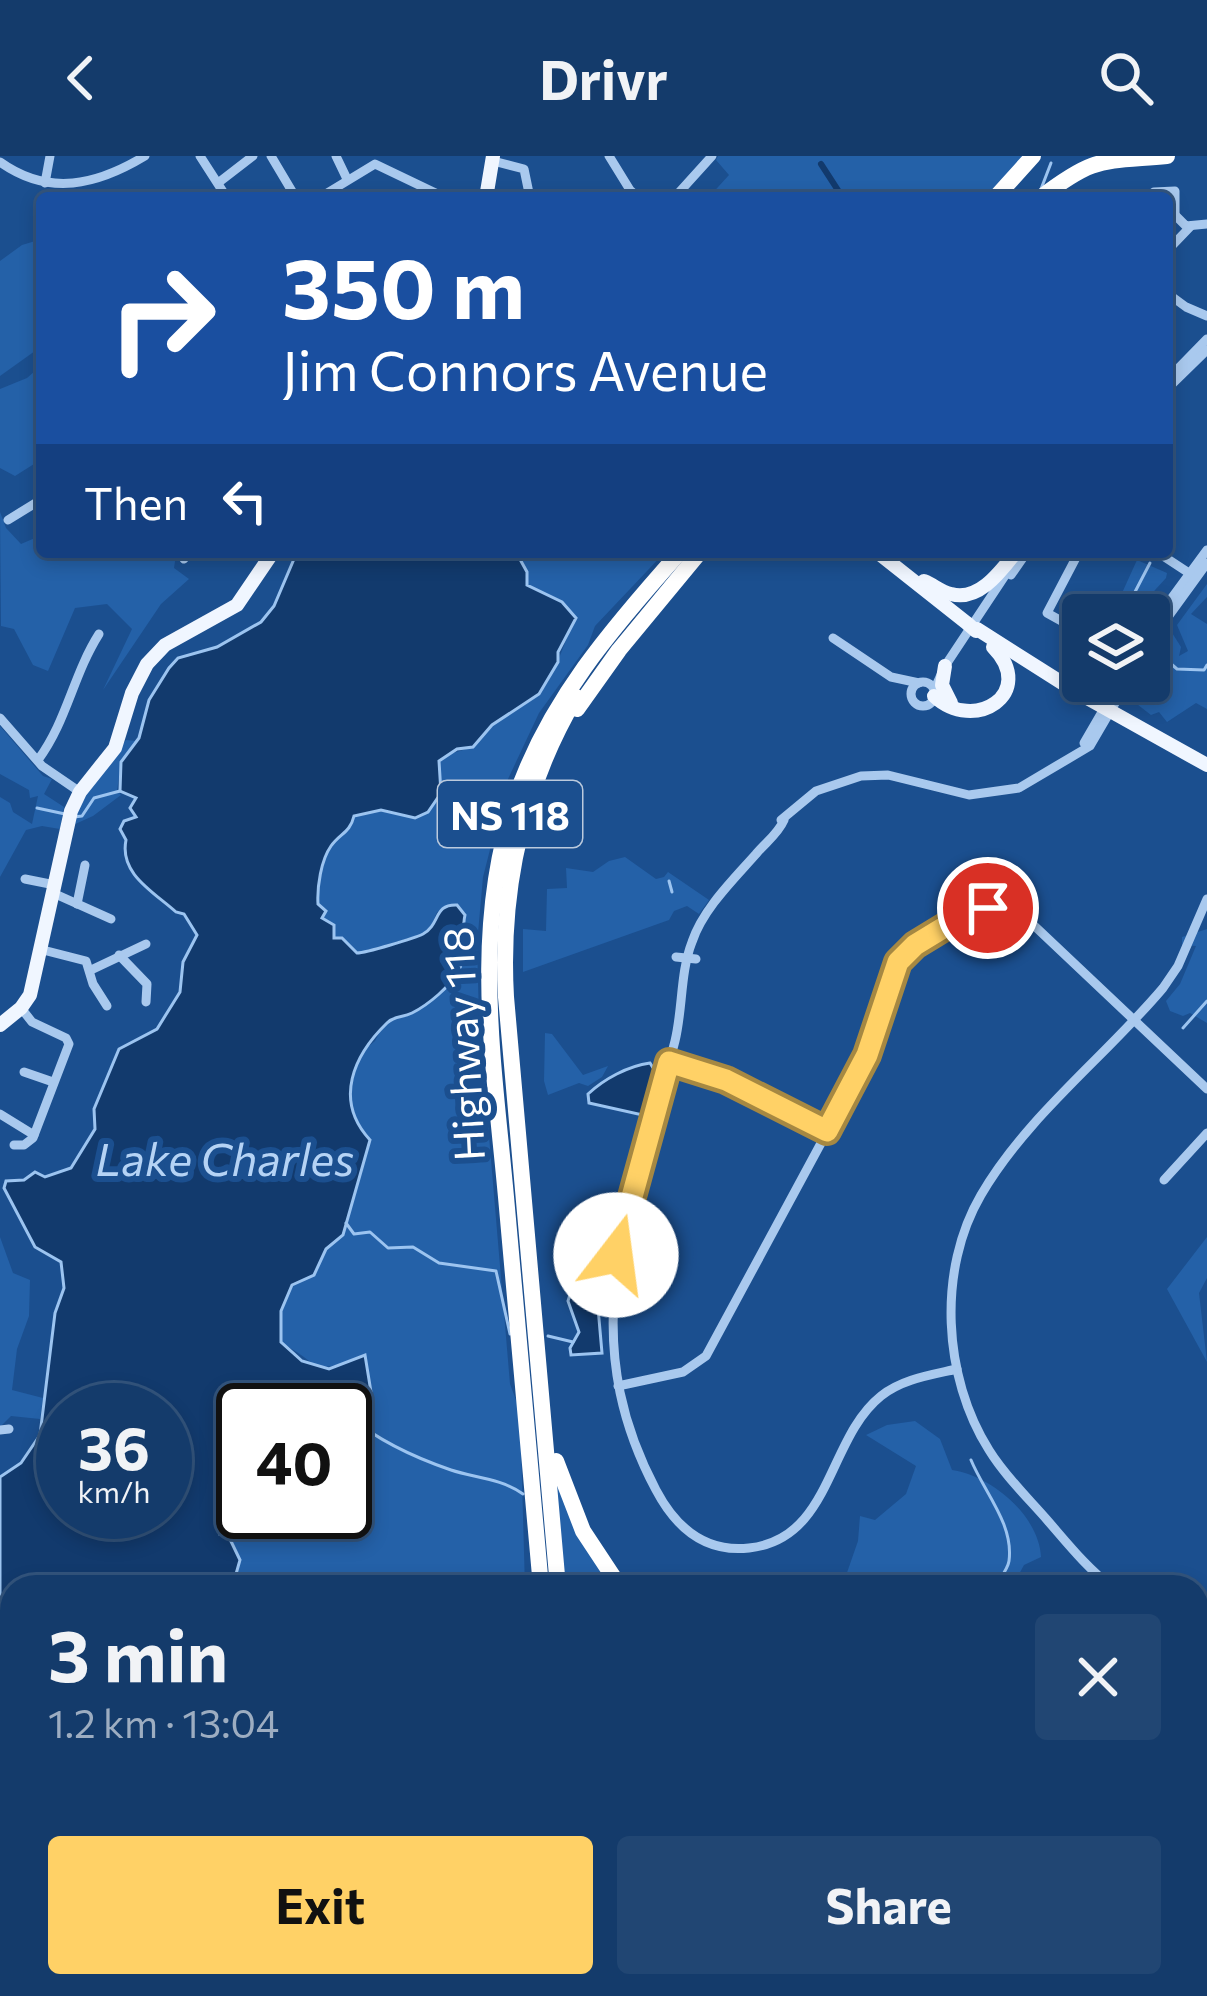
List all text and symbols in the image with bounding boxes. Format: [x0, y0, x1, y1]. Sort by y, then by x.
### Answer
icon: back [48, 45, 114, 111]
text: Drivr [539, 45, 668, 111]
icon: search [1093, 45, 1159, 111]
text: 350 m [282, 234, 525, 336]
icon: right [84, 240, 240, 396]
text: Jim Connors Avenue [282, 336, 768, 402]
icon: left [212, 468, 278, 534]
text: Then [84, 474, 188, 529]
map controls [1062, 594, 1170, 702]
button: layers [1062, 594, 1170, 702]
road number: NS 118 [438, 781, 582, 847]
pin [937, 857, 1039, 959]
icon: arrive [955, 875, 1021, 941]
street label: Highway 118 [430, 926, 494, 1162]
water label: Lake Charles [96, 1130, 354, 1185]
position arrow [553, 1192, 679, 1318]
speed limit sign: 40 [216, 1383, 372, 1539]
text: 36 [78, 1409, 150, 1482]
text: km/h [78, 1472, 150, 1509]
text: 3 min [48, 1609, 228, 1697]
button: close [1035, 1614, 1161, 1740]
text: 1.2 km · 13:04 [48, 1698, 279, 1746]
button: Exit [48, 1836, 593, 1974]
button: Share [617, 1836, 1161, 1974]

